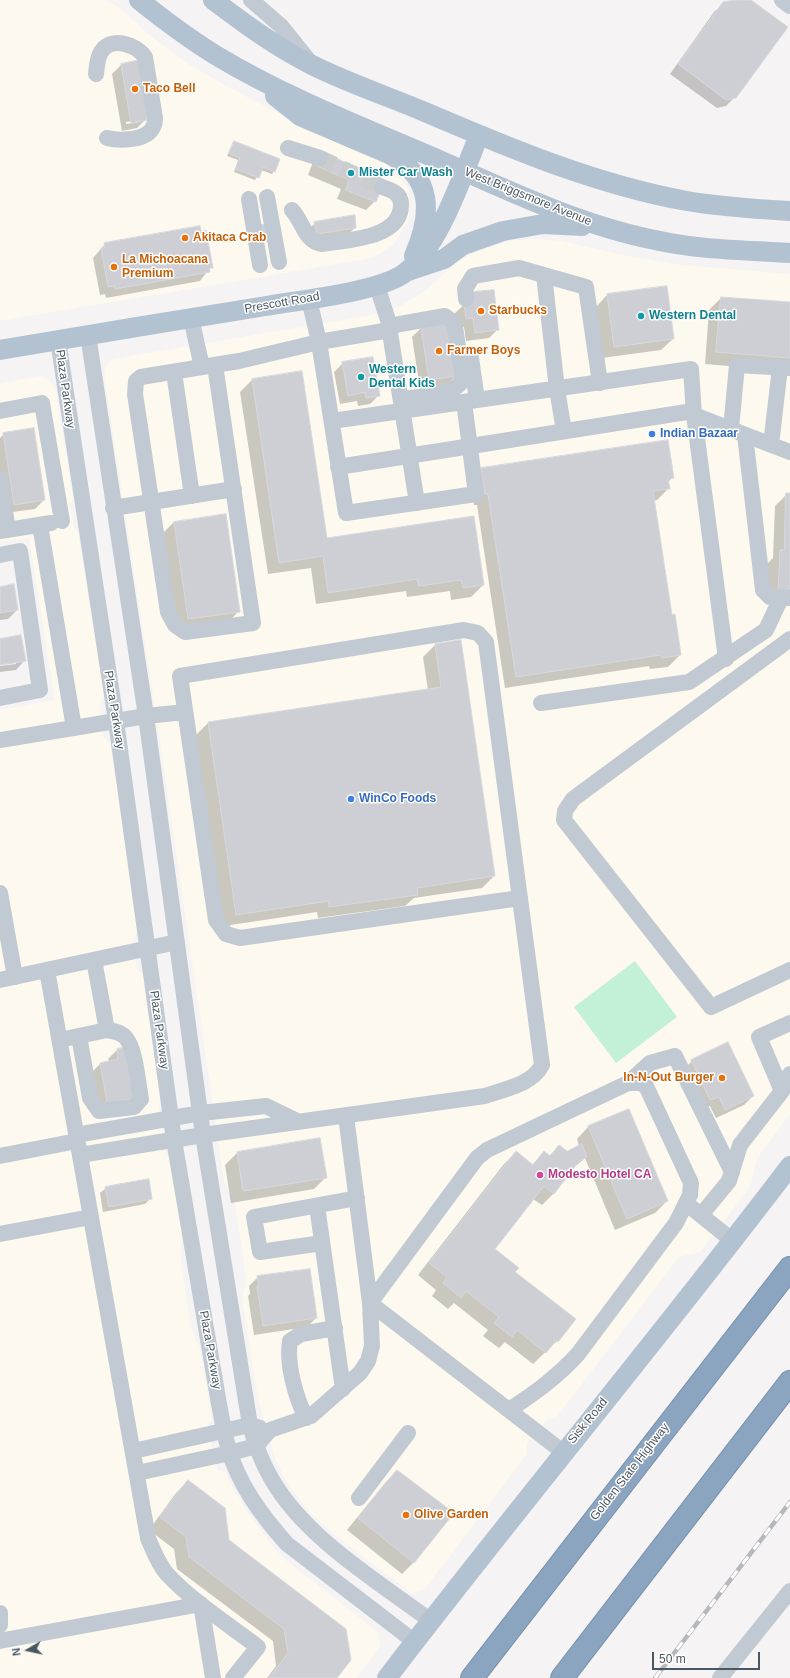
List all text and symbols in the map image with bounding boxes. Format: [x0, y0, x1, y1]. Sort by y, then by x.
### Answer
place label: Taco Bell [143, 82, 195, 96]
marker: Taco Bell [130, 84, 140, 94]
street label: West Briggsmore Avenue [462, 165, 594, 229]
place label: Mister Car Wash [359, 166, 453, 180]
marker: Mister Car Wash [346, 168, 356, 178]
place label: Akitaca Crab [193, 231, 266, 245]
marker: Akitaca Crab [180, 233, 190, 243]
place label: La Michoacana Premium [122, 253, 208, 281]
marker: La Michoacana Premium [109, 262, 119, 272]
street label: Prescott Road [243, 289, 321, 317]
place label: Starbucks [489, 304, 547, 318]
marker: Starbucks [476, 306, 486, 316]
place label: Western Dental [649, 309, 736, 323]
marker: Western Dental [636, 311, 646, 321]
place label: Farmer Boys [447, 344, 520, 358]
marker: Farmer Boys [434, 346, 444, 356]
street label: Plaza Parkway [52, 349, 78, 429]
place label: Western Dental Kids [369, 363, 435, 391]
marker: Western Dental Kids [356, 372, 366, 382]
place label: Indian Bazaar [660, 427, 738, 441]
marker: Indian Bazaar [647, 429, 657, 439]
street label: Plaza Parkway [101, 670, 127, 750]
place label: WinCo Foods [359, 792, 436, 806]
marker: WinCo Foods [346, 794, 356, 804]
street label: Plaza Parkway [146, 990, 172, 1070]
place label: In-N-Out Burger [623, 1071, 714, 1085]
marker: In-N-Out Burger [717, 1073, 727, 1083]
place label: Modesto Hotel CA [548, 1168, 651, 1182]
marker: Modesto Hotel CA [535, 1170, 545, 1180]
street label: Plaza Parkway [196, 1310, 224, 1390]
street label: Sisk Road [565, 1395, 611, 1447]
street label: Golden State Highway [588, 1421, 672, 1523]
place label: Olive Garden [414, 1508, 489, 1522]
marker: Olive Garden [401, 1510, 411, 1520]
north arrow [8, 1630, 48, 1670]
scale bar [654, 1644, 762, 1670]
text: N [10, 1647, 23, 1657]
text: 50 m [659, 1652, 686, 1666]

